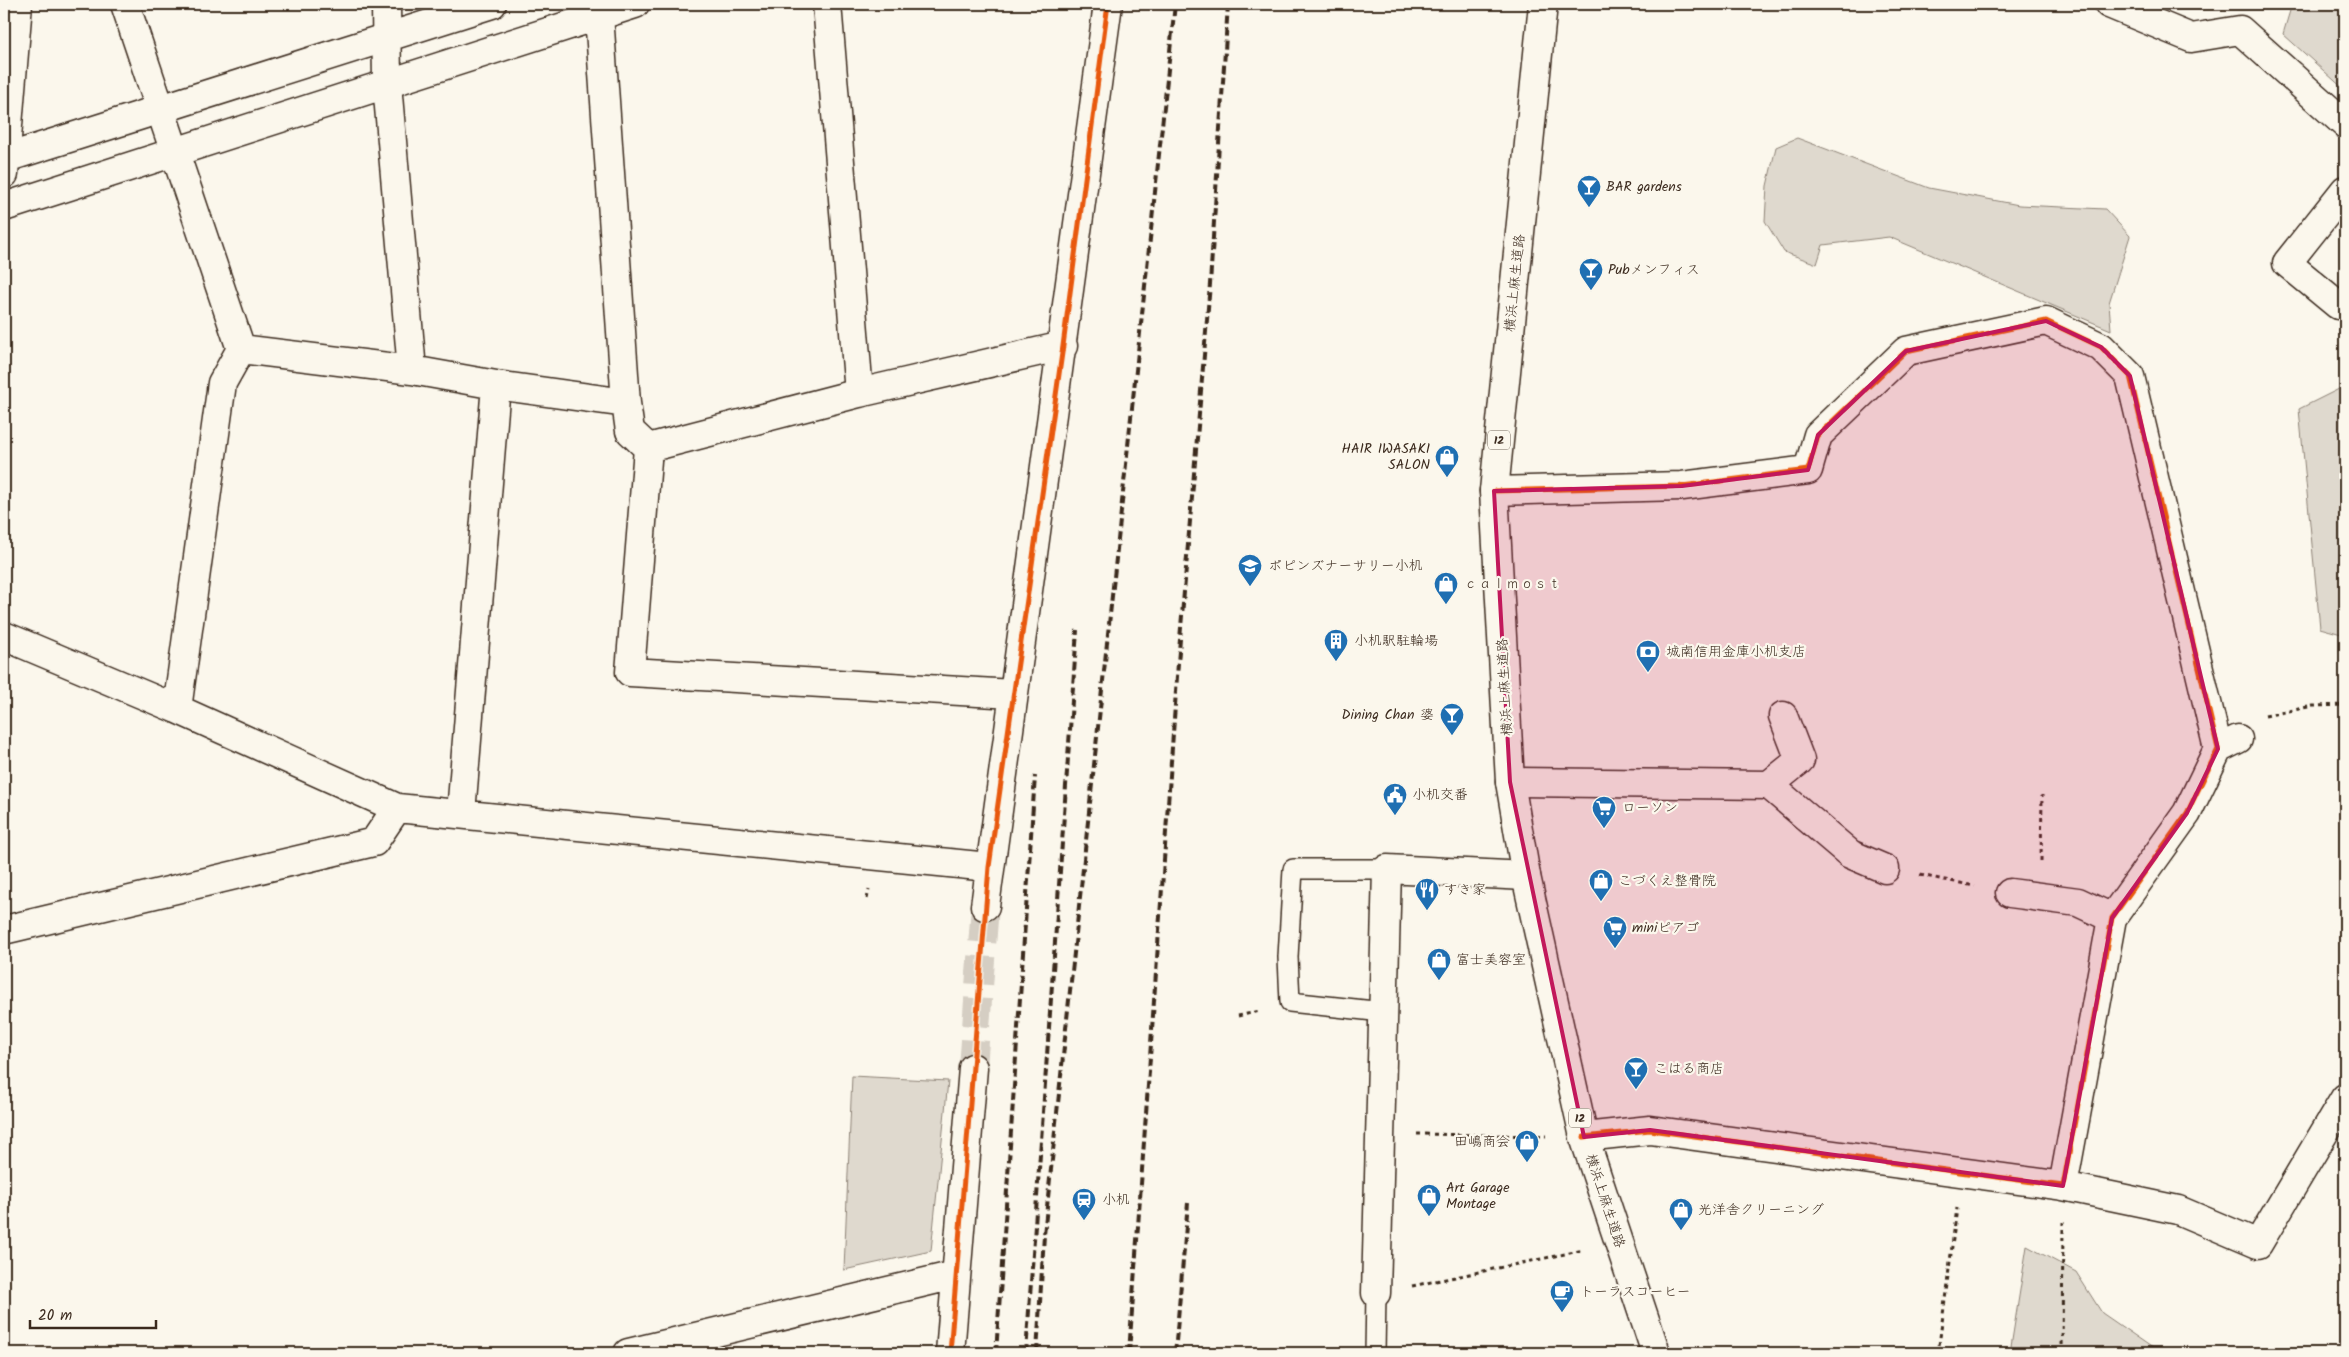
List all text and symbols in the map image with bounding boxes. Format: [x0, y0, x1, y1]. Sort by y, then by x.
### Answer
bar icon: BAR gardens [1576, 174, 1602, 208]
place label: BAR gardens [1606, 176, 1682, 198]
street label: 横浜上麻生道路 [1499, 233, 1531, 333]
bar icon: Pubメンフィス [1578, 257, 1604, 291]
place label: Pubメンフィス [1608, 259, 1700, 281]
road number: 12 [1488, 430, 1510, 450]
place label: HAIR IWASAKI SALON [1342, 438, 1431, 476]
shop icon: HAIR IWASAKI SALON [1434, 444, 1460, 478]
school or university icon: ポピンズナーサリー小机 [1237, 553, 1263, 587]
place label: ポピンズナーサリー小机 [1268, 555, 1423, 577]
shop icon: ｃａｌｍｏｓｔ [1433, 571, 1459, 605]
place label: ｃａｌｍｏｓｔ [1464, 573, 1562, 595]
building icon: 小机駅駐輪場 [1323, 628, 1349, 662]
place label: 小机駅駐輪場 [1354, 630, 1438, 652]
street label: 横浜上麻生道路 [1491, 637, 1519, 737]
bank icon: 城南信用金庫小机支店 [1635, 639, 1661, 673]
place label: 城南信用金庫小机支店 [1666, 641, 1806, 663]
bar icon: Dining Chan 婆 [1439, 702, 1465, 736]
place label: Dining Chan 婆 [1342, 704, 1434, 726]
public building icon: 小机交番 [1382, 782, 1408, 816]
place label: 小机交番 [1412, 784, 1468, 806]
supermarket icon: ローソン [1591, 795, 1617, 829]
place label: ローソン [1622, 797, 1678, 819]
shop icon: こづくえ整骨院 [1588, 868, 1614, 902]
place label: こづくえ整骨院 [1618, 870, 1716, 892]
restaurant icon: すき家 [1414, 877, 1440, 911]
place label: すき家 [1444, 879, 1486, 901]
supermarket icon: miniピアゴ [1602, 915, 1628, 949]
place label: miniピアゴ [1632, 917, 1699, 939]
shop icon: 富士美容室 [1426, 947, 1452, 981]
place label: 富士美容室 [1456, 949, 1526, 971]
bar icon: こはる商店 [1623, 1056, 1649, 1090]
place label: こはる商店 [1654, 1058, 1724, 1080]
road number: 12 [1569, 1108, 1591, 1128]
shop icon: 田嶋商会 [1514, 1129, 1540, 1163]
place label: 田嶋商会 [1454, 1131, 1510, 1153]
street label: 横浜上麻生道路 [1579, 1151, 1631, 1251]
place label: Art Garage Montage [1446, 1177, 1510, 1215]
shop icon: Art Garage Montage [1416, 1183, 1442, 1217]
station icon: 小机 [1071, 1187, 1097, 1221]
place label: 小机 [1102, 1189, 1130, 1211]
shop icon: 光洋舎クリーニング [1668, 1197, 1694, 1231]
place label: 光洋舎クリーニング [1698, 1199, 1824, 1221]
cafe icon: トーラスコーヒー [1549, 1279, 1575, 1313]
place label: トーラスコーヒー [1580, 1281, 1691, 1303]
scale bar [30, 1297, 156, 1329]
text: 20 m [38, 1304, 72, 1328]

